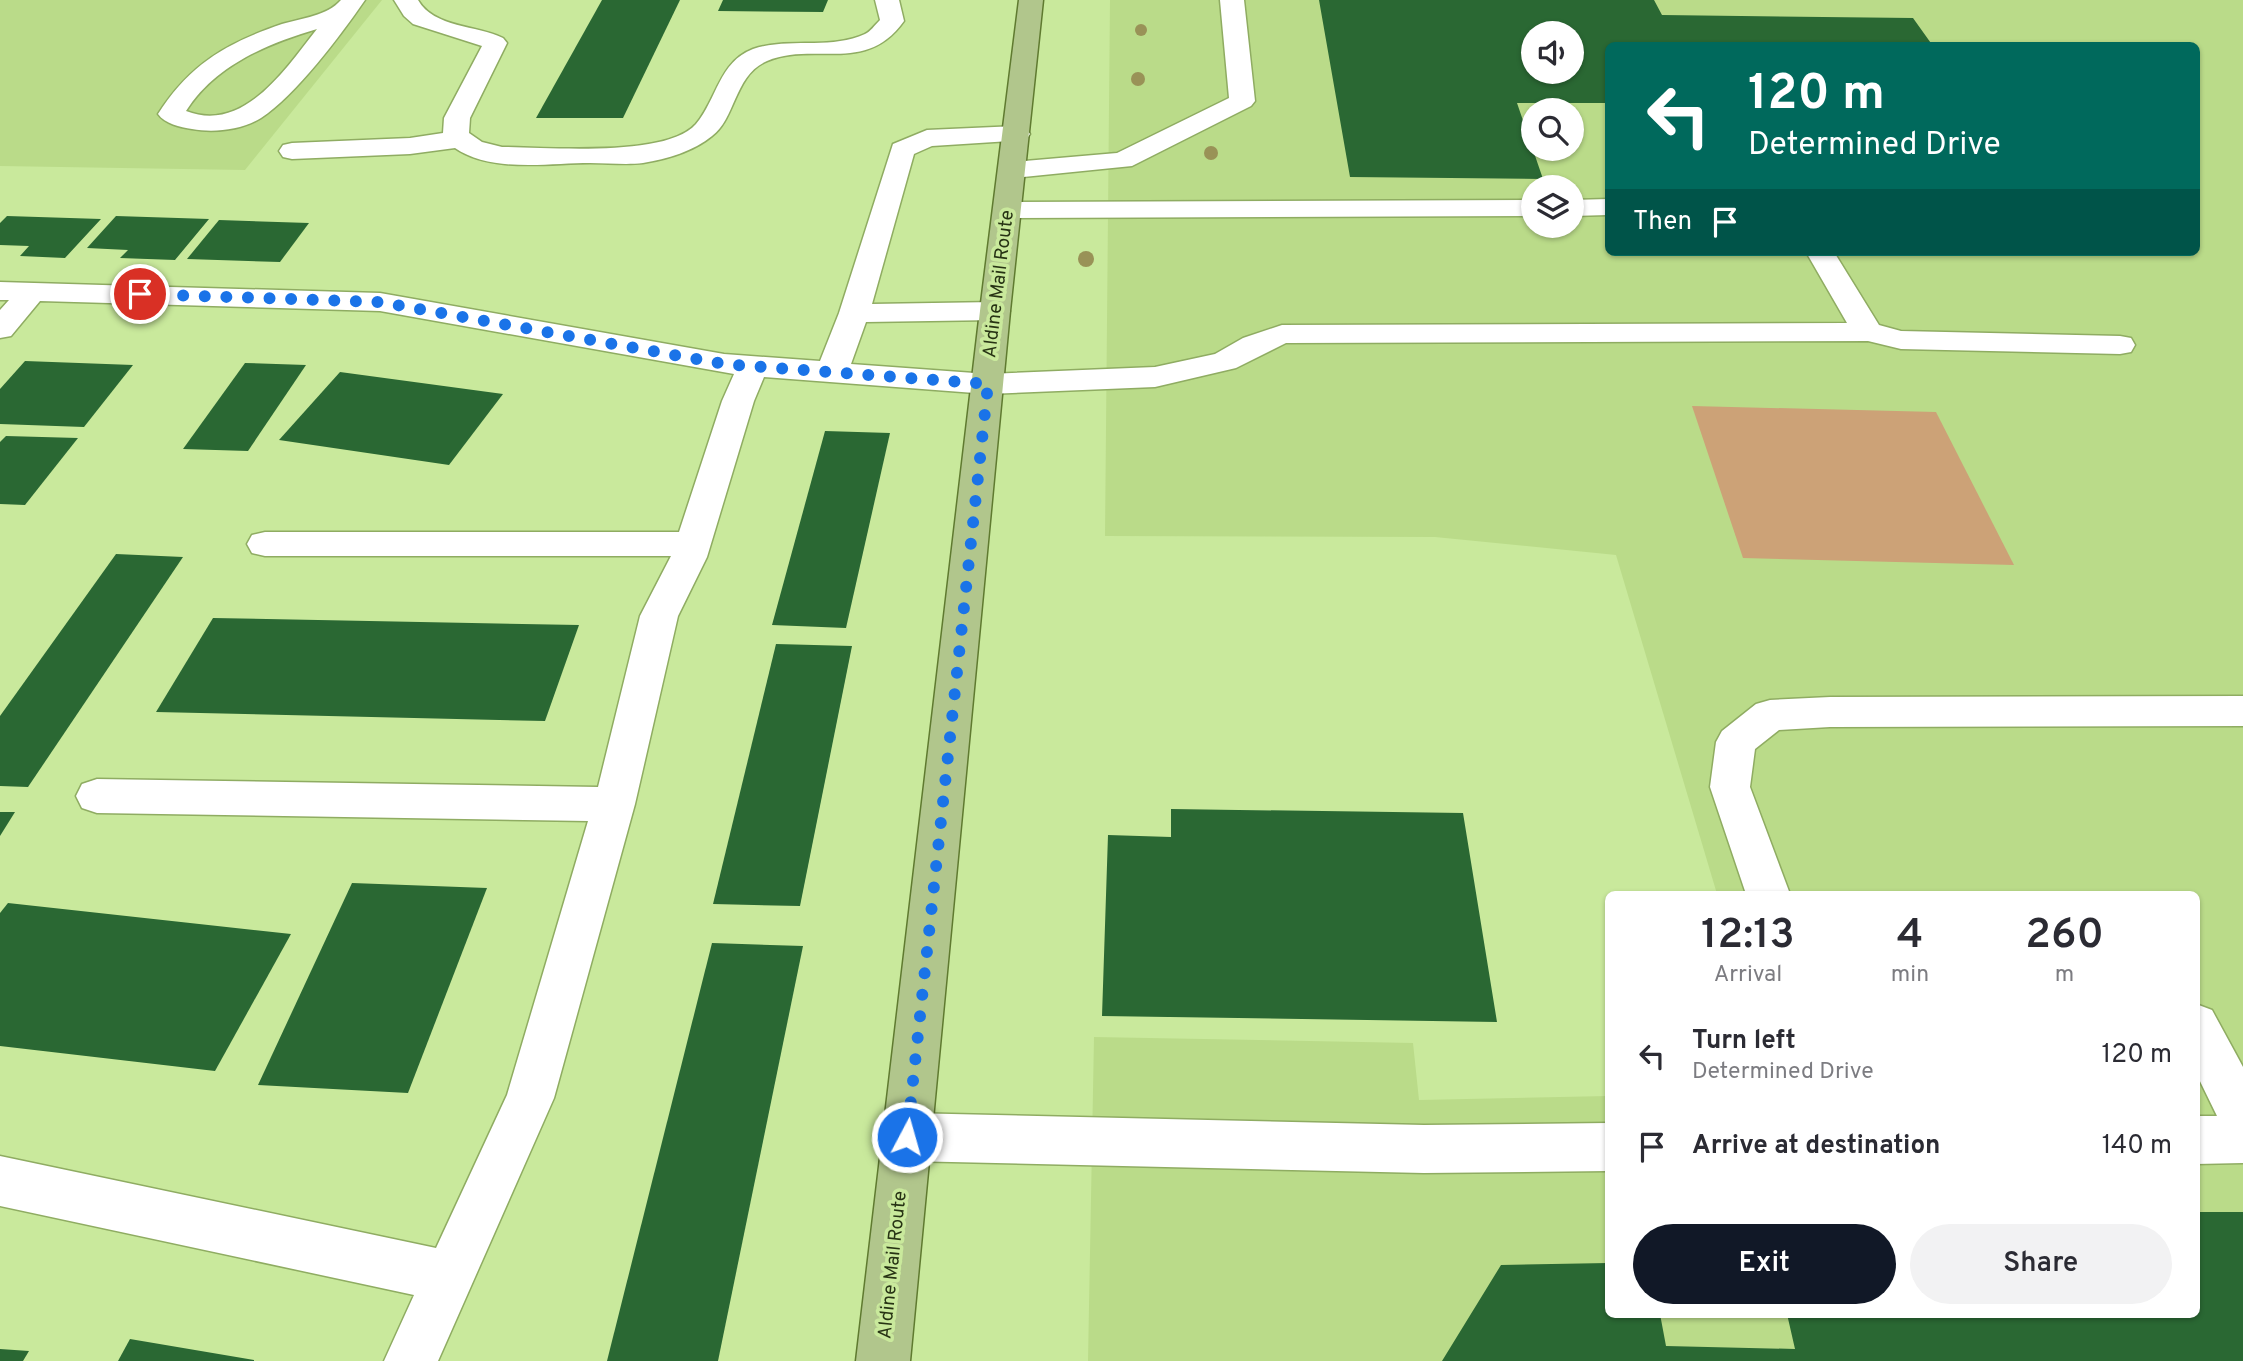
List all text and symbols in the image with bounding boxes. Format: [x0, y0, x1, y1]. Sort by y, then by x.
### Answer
map controls [1521, 21, 1584, 238]
button: sound [1521, 21, 1584, 84]
text: 120 m [1748, 65, 1885, 127]
icon: left [1633, 70, 1724, 161]
button: search [1521, 98, 1584, 161]
text: Determined Drive [1748, 126, 2001, 166]
button: layers [1521, 175, 1584, 238]
icon: arrive [1706, 203, 1744, 241]
text: Then [1633, 206, 1692, 239]
street label: Aldine Mail Route [978, 209, 1020, 359]
pin [110, 264, 170, 324]
icon: arrive [121, 275, 159, 313]
text: 12:13 [1701, 910, 1795, 963]
text: 4 [1897, 910, 1923, 963]
text: 260 [2025, 910, 2104, 963]
text: Arrival [1714, 961, 1782, 990]
text: min [1891, 961, 1929, 990]
text: m [2055, 961, 2074, 990]
text: Turn left [1692, 1025, 1796, 1058]
icon: left [1633, 1037, 1671, 1075]
text: 120 m [2102, 1039, 2172, 1072]
text: Determined Drive [1692, 1058, 1874, 1087]
position arrow [870, 1100, 944, 1174]
icon: arrive [1633, 1128, 1671, 1166]
text: Arrive at destination [1692, 1130, 1940, 1163]
text: 140 m [2102, 1130, 2172, 1163]
street label: Aldine Mail Route [873, 1190, 913, 1340]
button: Exit [1633, 1224, 1896, 1304]
button: Share [1910, 1224, 2172, 1304]

